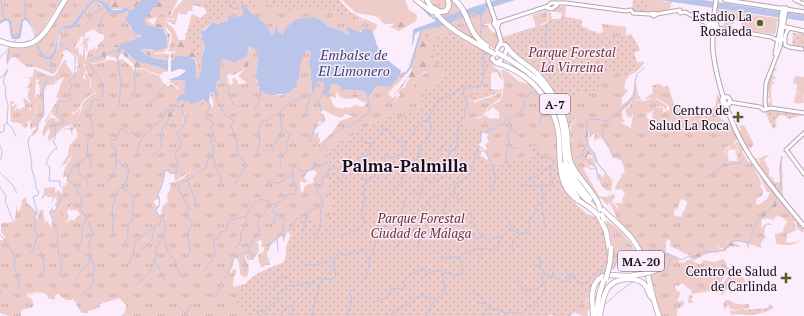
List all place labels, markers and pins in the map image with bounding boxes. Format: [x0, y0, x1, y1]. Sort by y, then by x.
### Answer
place label: Estadio La Rosaleda [692, 7, 752, 40]
marker: Estadio La Rosaleda [755, 18, 765, 28]
place label: Centro de Salud La Roca [649, 101, 729, 134]
marker: Centro de Salud La Roca [732, 111, 744, 123]
place label: Centro de Salud de Carlinda [685, 262, 777, 295]
marker: Centro de Salud de Carlinda [780, 272, 792, 284]

